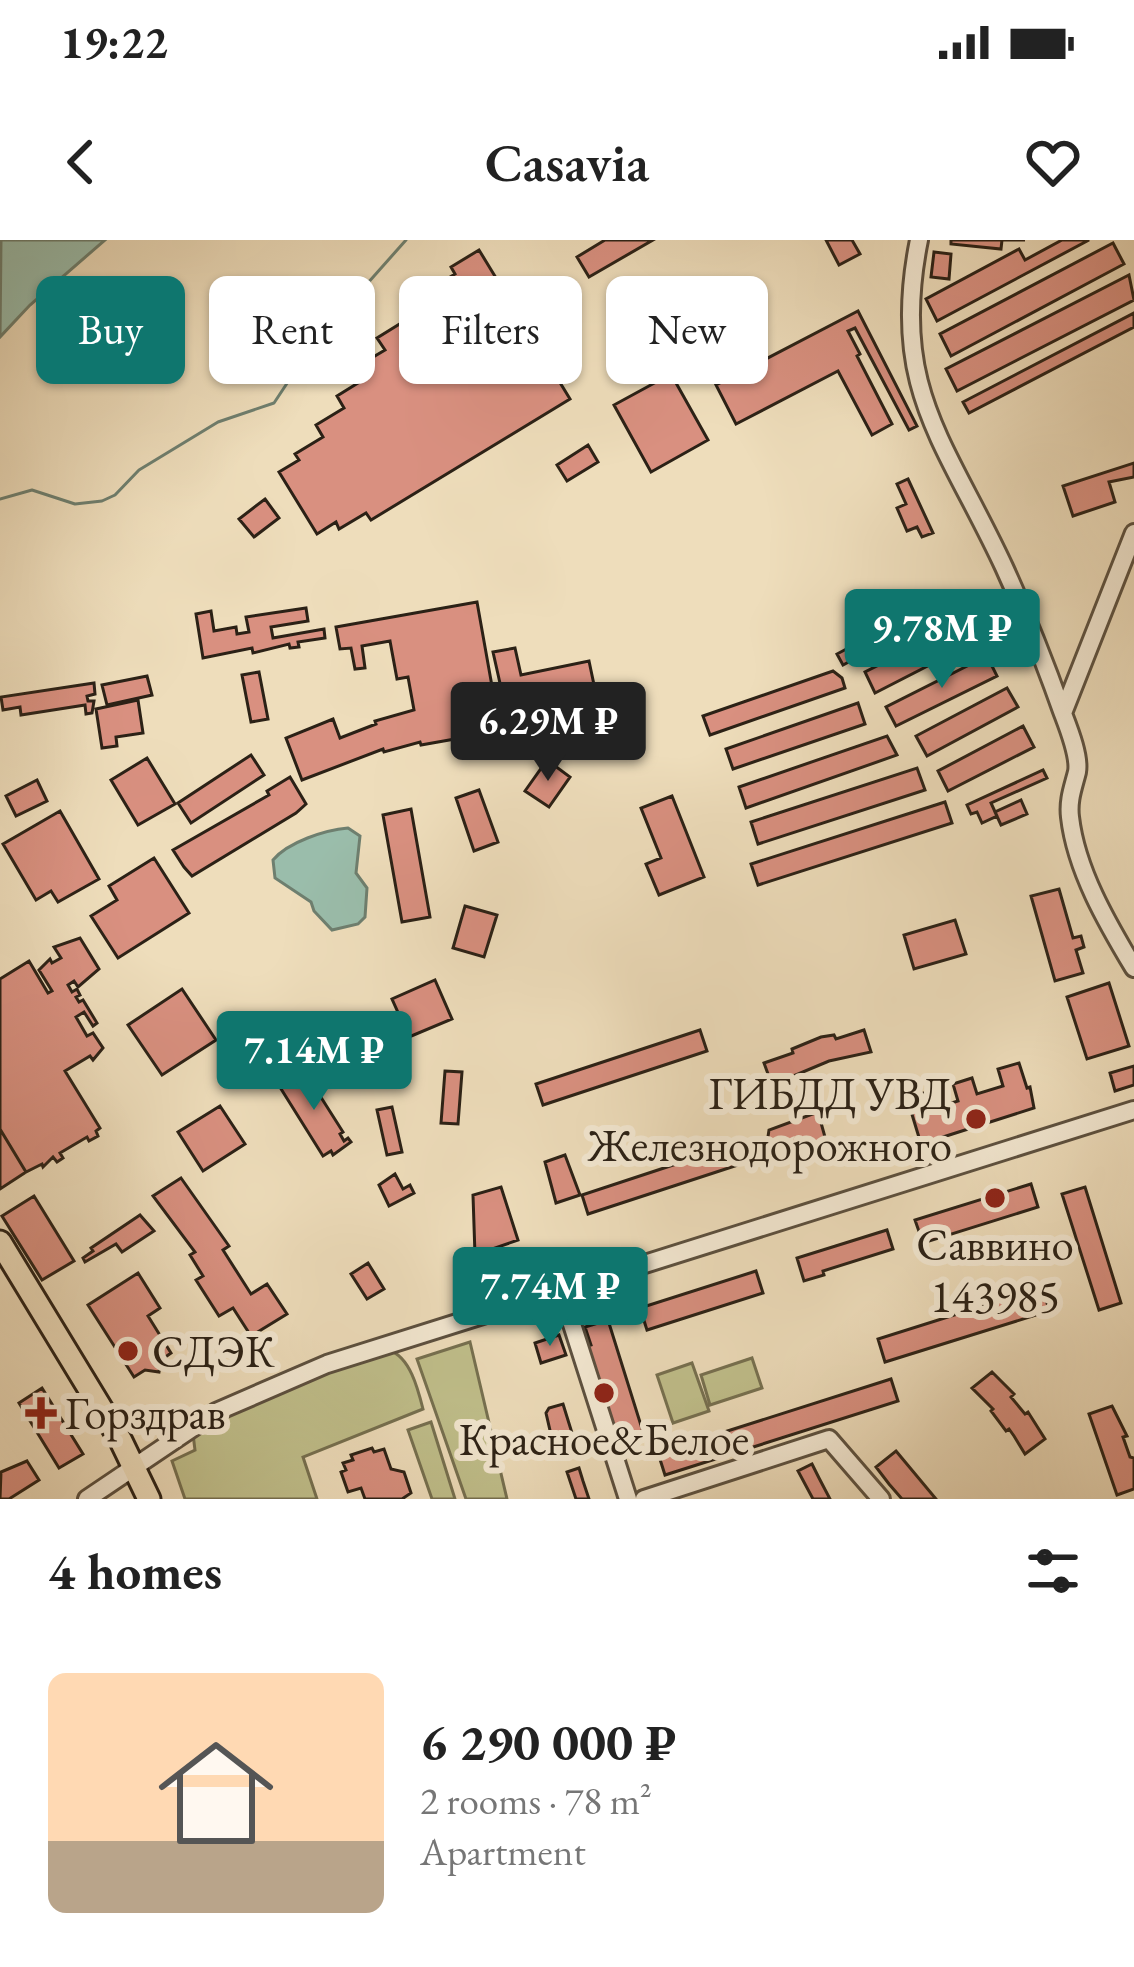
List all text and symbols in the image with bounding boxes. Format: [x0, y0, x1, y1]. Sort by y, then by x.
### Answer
text: 19:22 [60, 13, 168, 71]
text: Casavia [485, 127, 649, 197]
icon: back [48, 129, 114, 195]
icon: heart [1020, 129, 1086, 195]
chip: Buy [36, 276, 185, 384]
chip: Rent [209, 276, 375, 384]
chip: Filters [399, 276, 582, 384]
chip: New [606, 276, 768, 384]
pin: 9.78M ₽ [831, 589, 1053, 691]
text: 9.78M ₽ [872, 602, 1012, 653]
pin: 6.29M ₽ [437, 682, 659, 784]
text: 6.29M ₽ [478, 695, 618, 746]
pin: 7.14M ₽ [203, 1011, 425, 1113]
text: 7.14M ₽ [244, 1024, 384, 1075]
place label: ГИБДД УВД Железнодорожного [586, 1064, 952, 1174]
marker: ГИБДД УВД Железнодорожного [963, 1106, 989, 1132]
marker: Саввино 143985 [982, 1185, 1008, 1211]
place label: Саввино 143985 [916, 1215, 1074, 1325]
pin: 7.74M ₽ [439, 1247, 661, 1349]
text: 7.74M ₽ [480, 1260, 620, 1311]
place label: СДЭК [152, 1322, 275, 1380]
marker: СДЭК [115, 1338, 141, 1364]
marker: Красное&Белое [591, 1380, 617, 1406]
place label: Горздрав [65, 1384, 226, 1442]
marker: Горздрав [28, 1400, 54, 1426]
place label: Красное&Белое [459, 1410, 749, 1468]
text: 4 homes [48, 1538, 222, 1604]
icon: filters [1020, 1538, 1086, 1604]
text: 6 290 000 ₽ [420, 1709, 676, 1775]
icon: home [144, 1721, 288, 1865]
text: 2 rooms · 78 m² [420, 1775, 652, 1826]
text: Apartment [420, 1826, 586, 1877]

